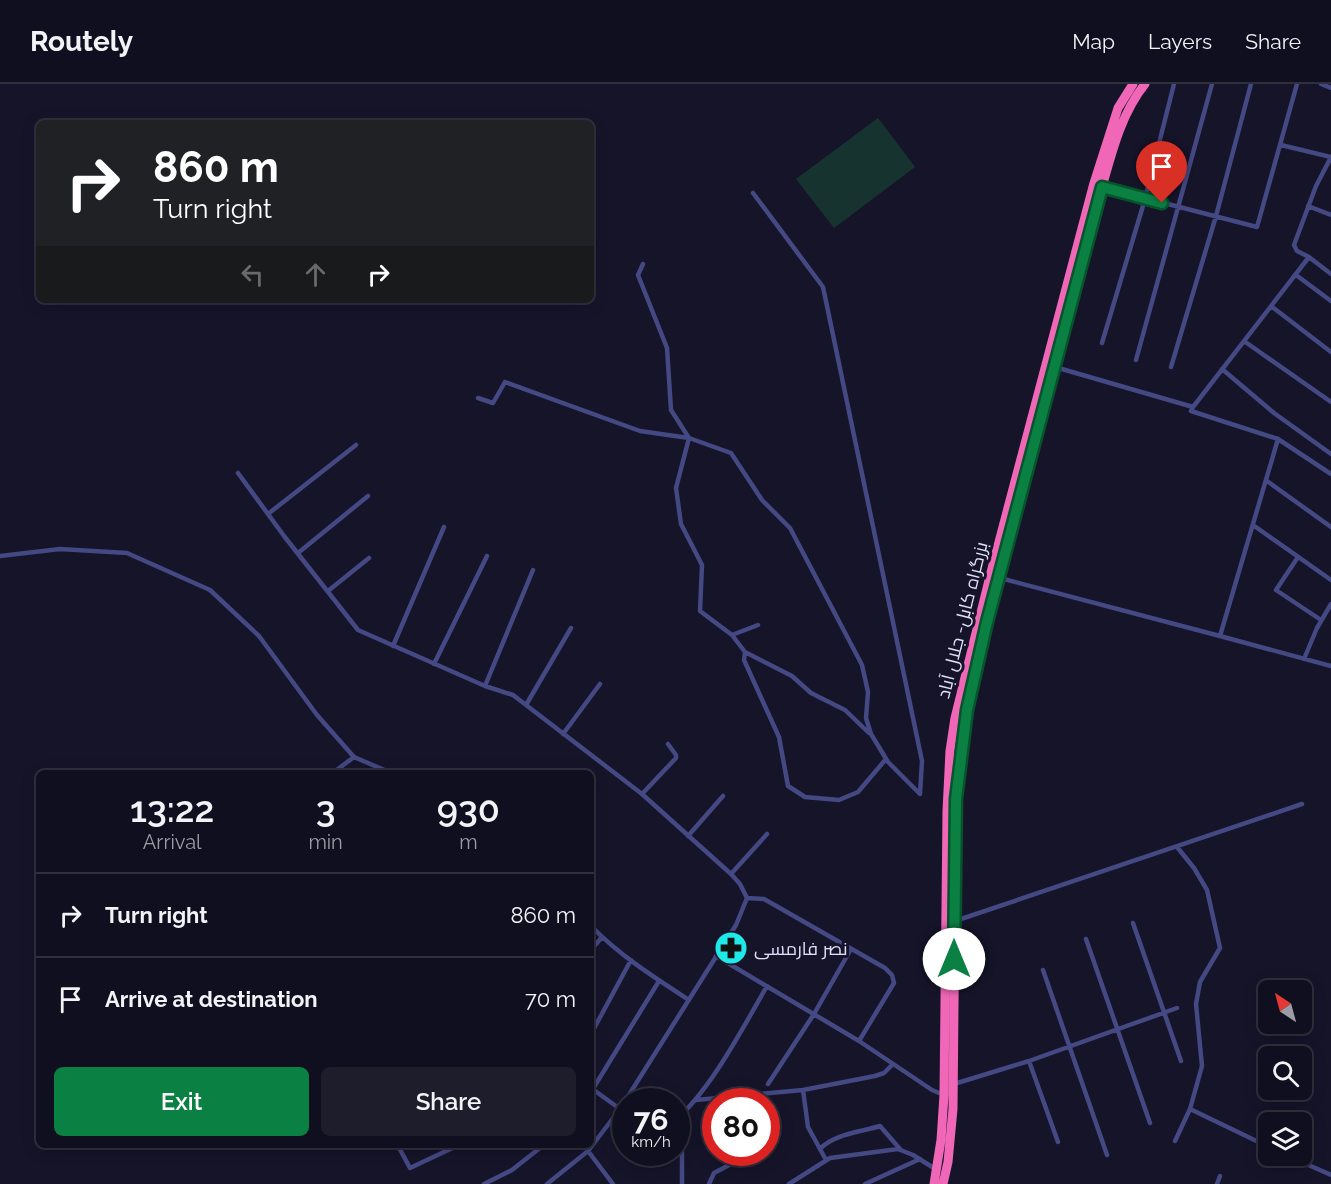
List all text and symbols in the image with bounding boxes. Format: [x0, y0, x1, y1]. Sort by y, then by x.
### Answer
text: Routely [30, 25, 133, 58]
text: Map [1072, 29, 1115, 54]
text: Layers [1148, 29, 1212, 54]
text: Share [1245, 29, 1301, 54]
pin [1136, 141, 1187, 203]
text: 860 m [153, 143, 279, 192]
icon: right [54, 144, 132, 222]
icon: arrive [1145, 150, 1178, 183]
text: Turn right [153, 193, 272, 224]
icon: left [236, 258, 269, 291]
icon: ahead [299, 258, 332, 291]
icon: right [362, 258, 395, 291]
street label: بزرگراه کابل- جلال آباد [932, 539, 993, 701]
text: 13:22 [130, 788, 214, 830]
text: 3 [316, 788, 335, 830]
text: 930 [437, 788, 500, 830]
text: Arrival [143, 830, 202, 854]
text: min [308, 830, 343, 854]
text: m [459, 830, 478, 854]
icon: right [54, 899, 87, 932]
text: Turn right [105, 902, 208, 928]
text: 860 m [510, 902, 576, 928]
position arrow [922, 927, 986, 991]
pharmacy icon: نصر فارمسی [713, 930, 749, 966]
place label: نصر فارمسی [754, 938, 847, 960]
north arrow [1258, 980, 1312, 1034]
map controls [1258, 980, 1312, 1166]
icon: arrive [54, 983, 87, 1016]
text: Arrive at destination [105, 986, 318, 1012]
text: 70 m [525, 986, 576, 1012]
button: search [1258, 1046, 1312, 1100]
button: Exit [54, 1067, 309, 1136]
button: Share [321, 1067, 576, 1136]
speed limit sign: 80 [702, 1088, 780, 1166]
text: 76 [633, 1102, 669, 1137]
button: layers [1258, 1112, 1312, 1166]
text: km/h [631, 1133, 671, 1151]

